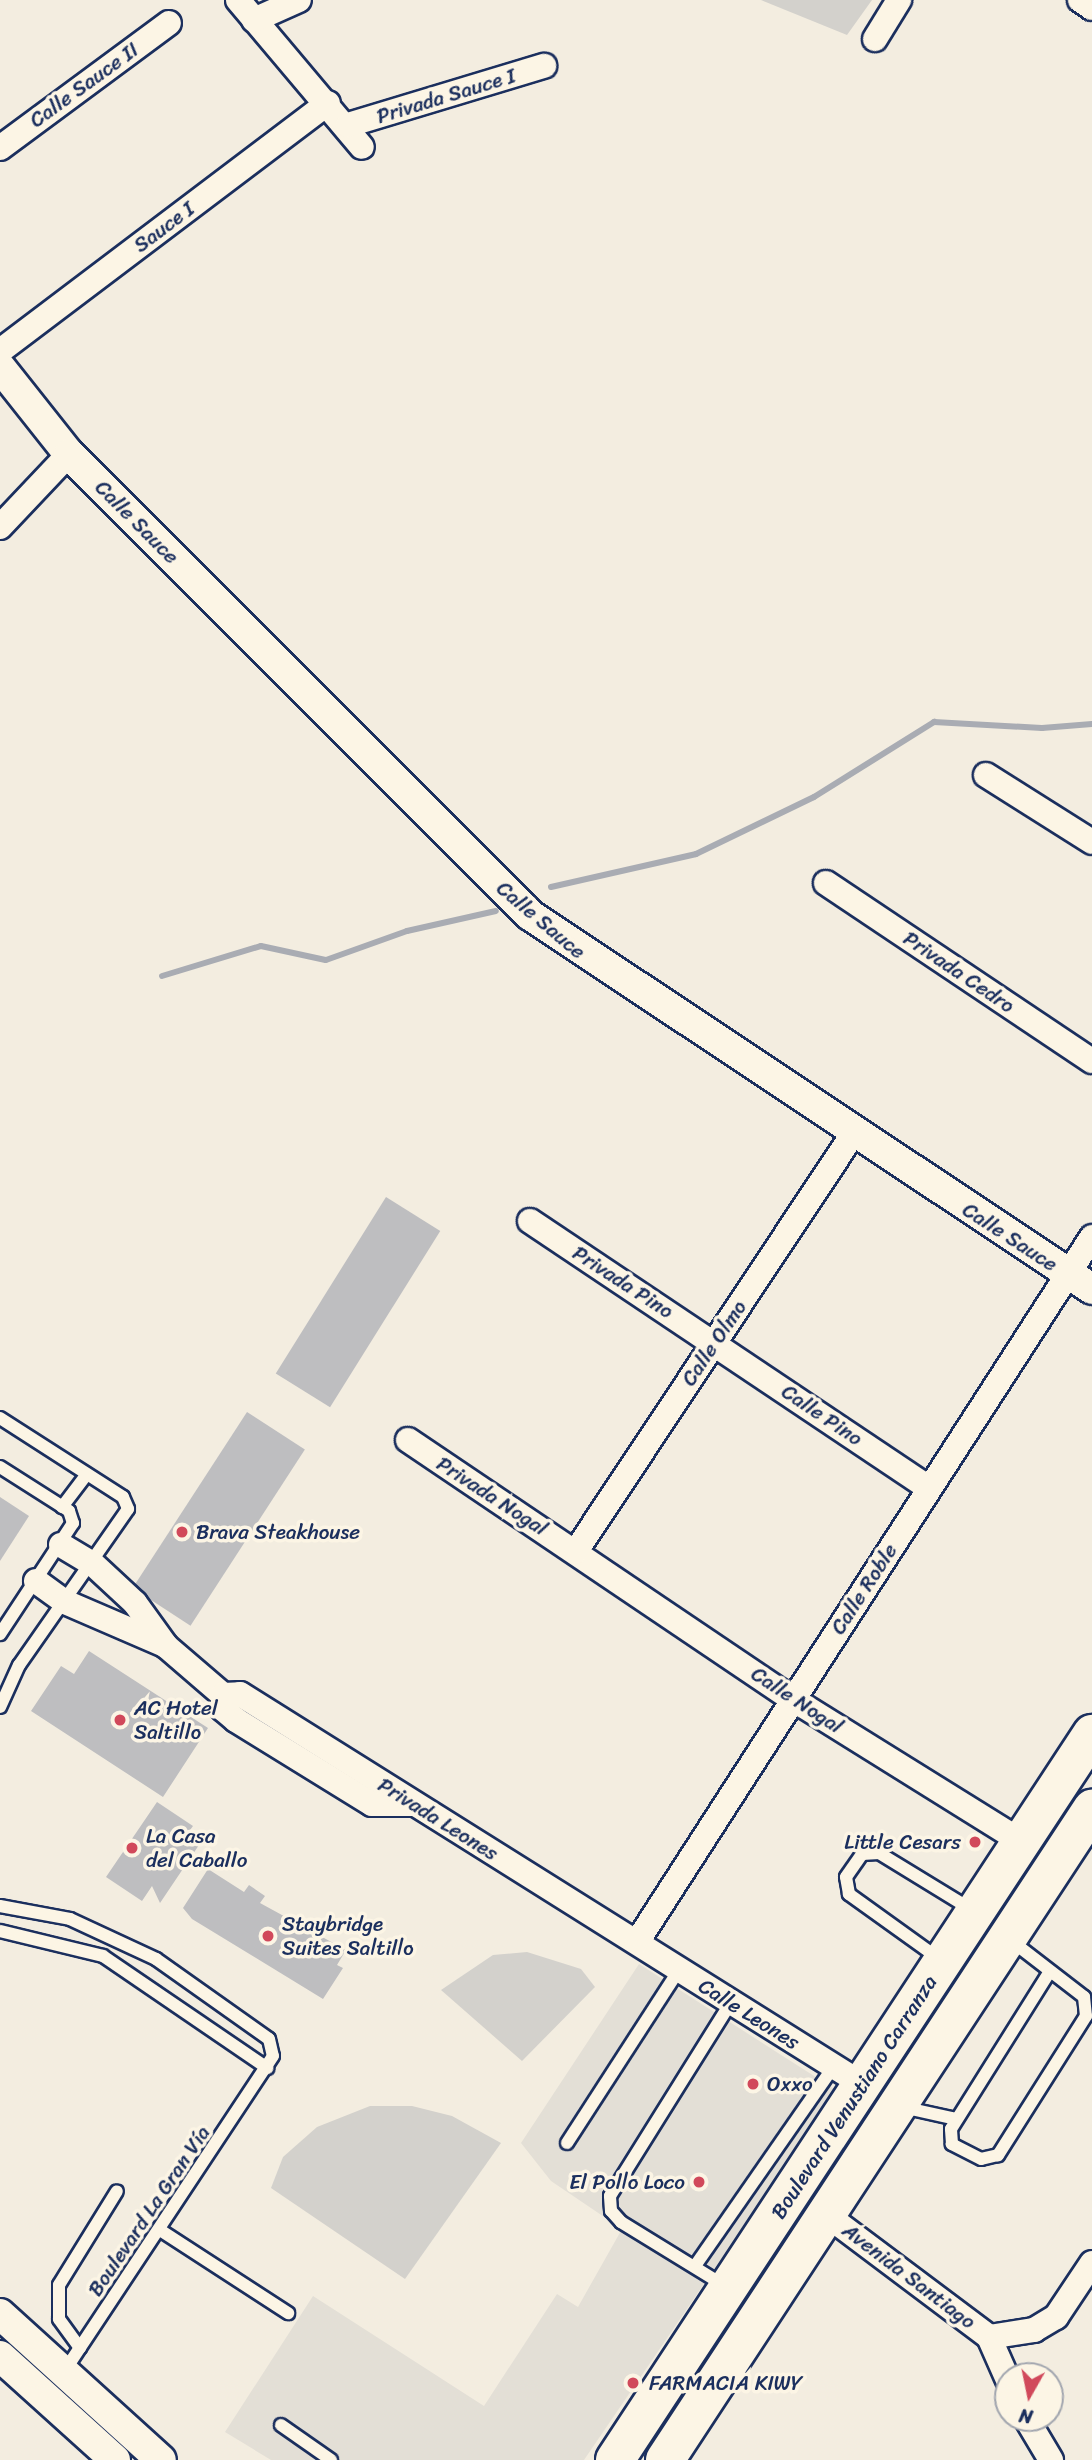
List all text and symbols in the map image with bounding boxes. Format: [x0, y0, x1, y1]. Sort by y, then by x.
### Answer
street label: Calle Sauce II [25, 37, 143, 133]
street label: Privada Sauce I [374, 63, 518, 129]
street label: Sauce I [129, 196, 199, 258]
street label: Calle Sauce [90, 475, 184, 569]
street label: Calle Sauce [492, 876, 590, 964]
street label: Privada Cedro [899, 926, 1019, 1018]
street label: Calle Sauce [958, 1197, 1062, 1277]
street label: Privada Pino [568, 1240, 678, 1324]
street label: Calle Olmo [676, 1295, 752, 1391]
street label: Calle Pino [777, 1379, 867, 1451]
street label: Privada Nogal [432, 1451, 552, 1541]
place label: Brava Steakhouse [196, 1519, 362, 1545]
marker: Brava Steakhouse [174, 1524, 190, 1540]
street label: Calle Roble [825, 1539, 903, 1639]
street label: Calle Nogal [746, 1661, 848, 1739]
place label: AC Hotel Saltillo [134, 1695, 218, 1745]
marker: AC Hotel Saltillo [112, 1712, 128, 1728]
street label: Privada Leones [373, 1772, 503, 1866]
place label: La Casa del Caballo [146, 1823, 247, 1873]
place label: Little Cesars [845, 1829, 961, 1855]
marker: Little Cesars [967, 1834, 983, 1850]
marker: La Casa del Caballo [124, 1840, 140, 1856]
place label: Staybridge Suites Saltillo [282, 1911, 414, 1961]
marker: Staybridge Suites Saltillo [260, 1928, 276, 1944]
street label: Boulevard Venustiano Carranza [766, 1970, 942, 2224]
street label: Calle Leones [694, 1973, 804, 2055]
place label: Oxxo [767, 2071, 813, 2097]
marker: Oxxo [745, 2076, 761, 2092]
street label: Boulevard La Gran Vía [83, 2121, 215, 2301]
place label: El Pollo Loco [569, 2169, 685, 2195]
marker: El Pollo Loco [691, 2174, 707, 2190]
street label: Avenida Santiago [837, 2218, 981, 2334]
north arrow [994, 2362, 1064, 2432]
place label: FARMACIA KIWY [649, 2370, 804, 2396]
marker: FARMACIA KIWY [623, 2373, 643, 2393]
text: N [1017, 2399, 1035, 2434]

